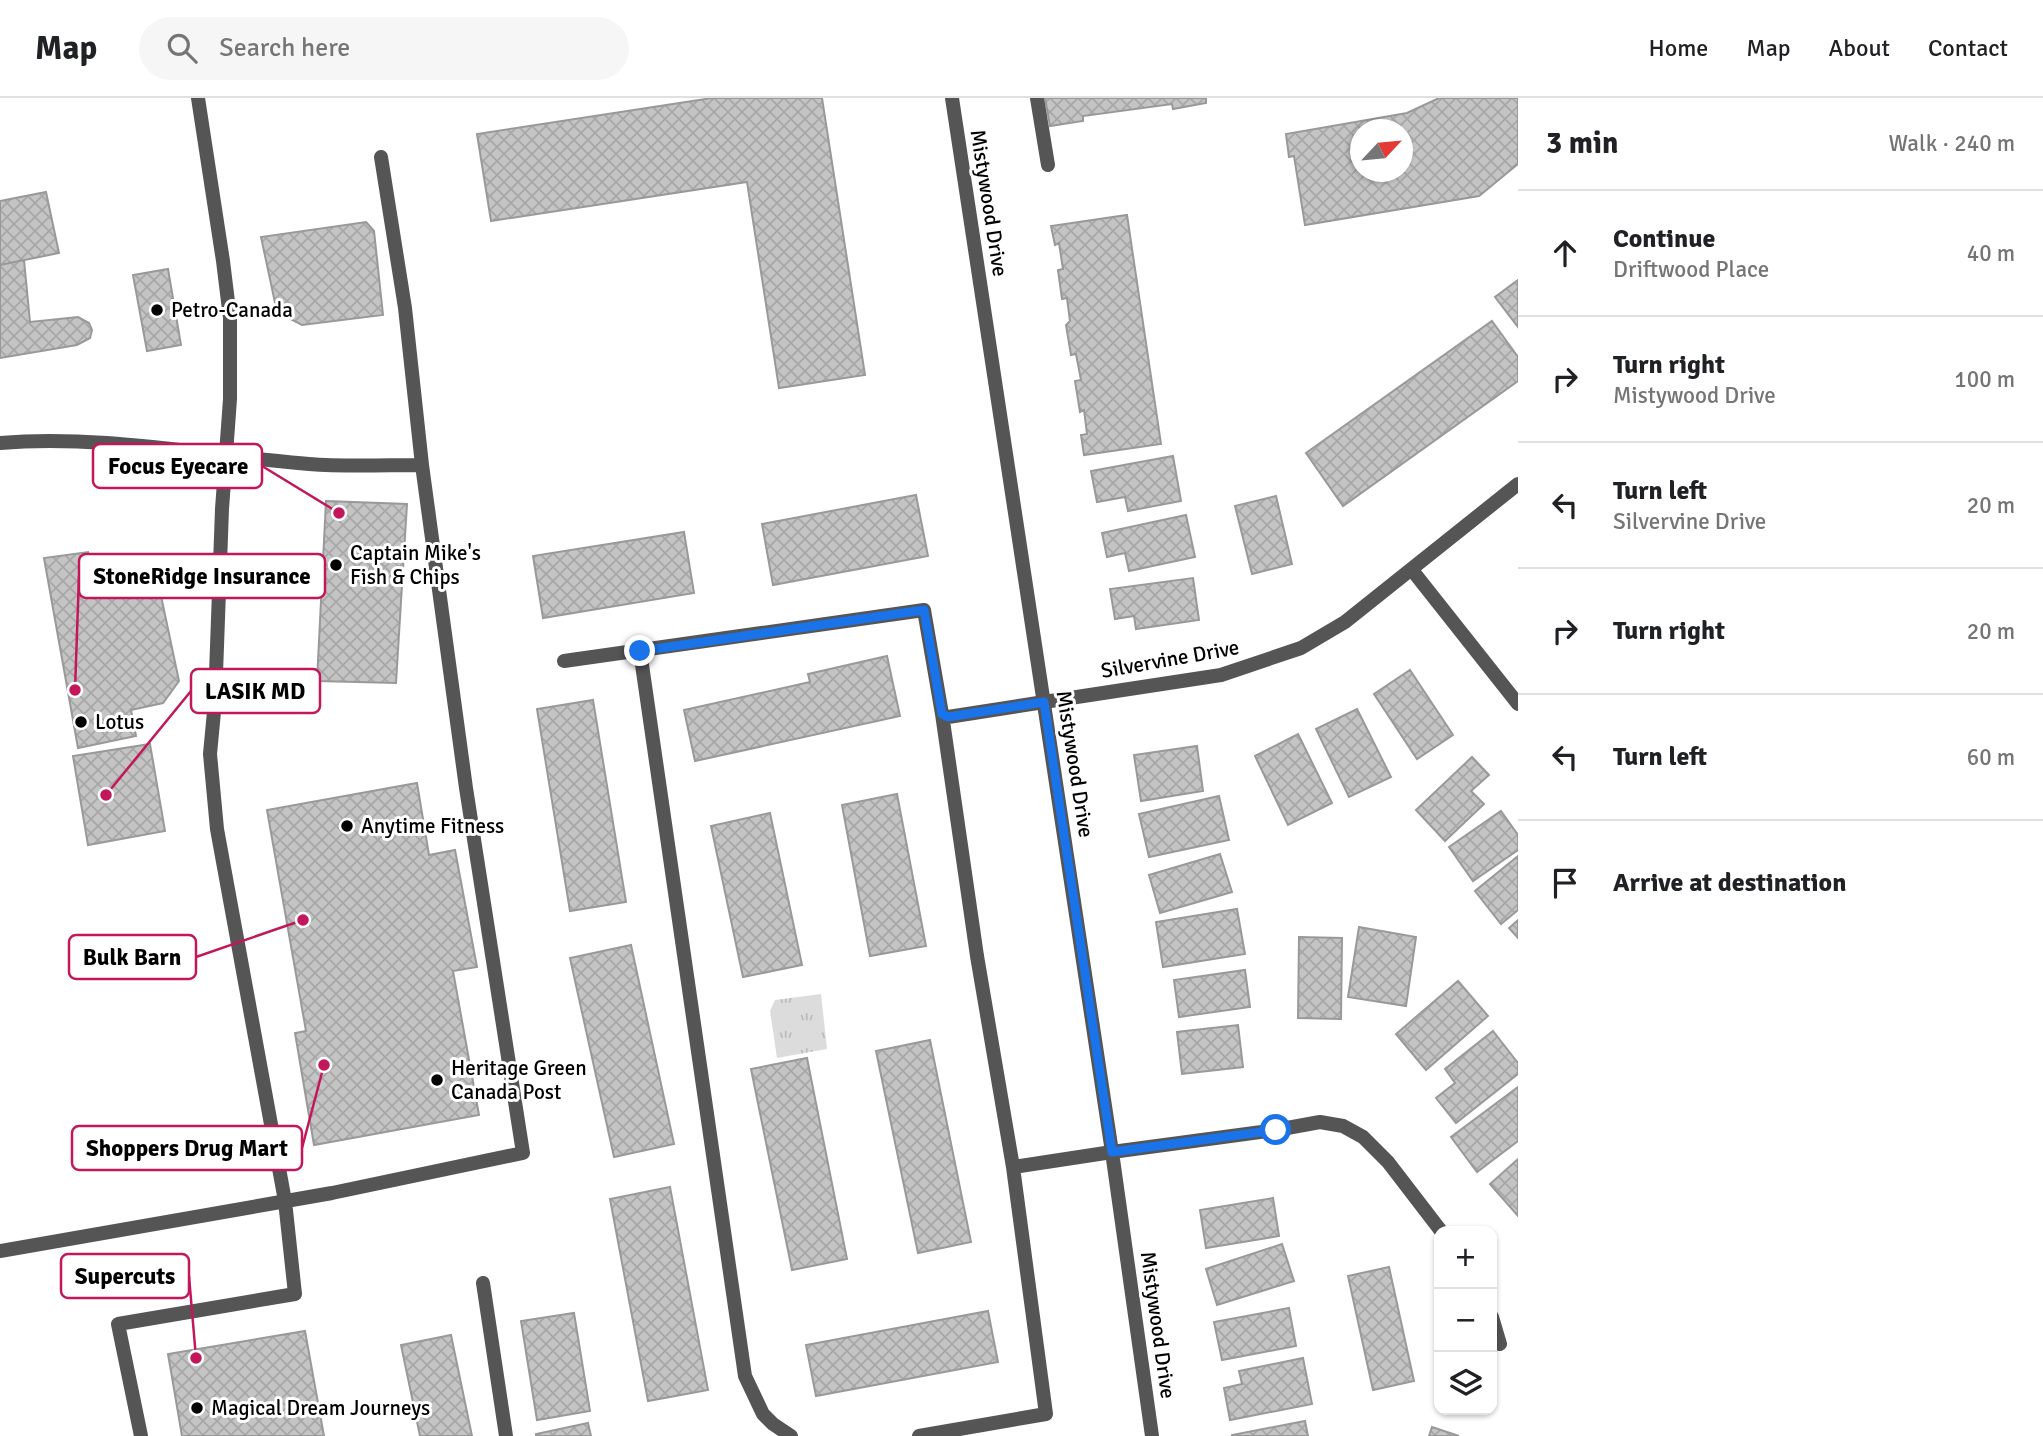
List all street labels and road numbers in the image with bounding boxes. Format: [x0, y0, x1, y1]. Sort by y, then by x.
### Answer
street label: Mistywood Drive [965, 128, 1013, 278]
street label: Silvervine Drive [1099, 634, 1241, 684]
street label: Mistywood Drive [1051, 689, 1099, 839]
street label: Mistywood Drive [1135, 1250, 1181, 1400]

